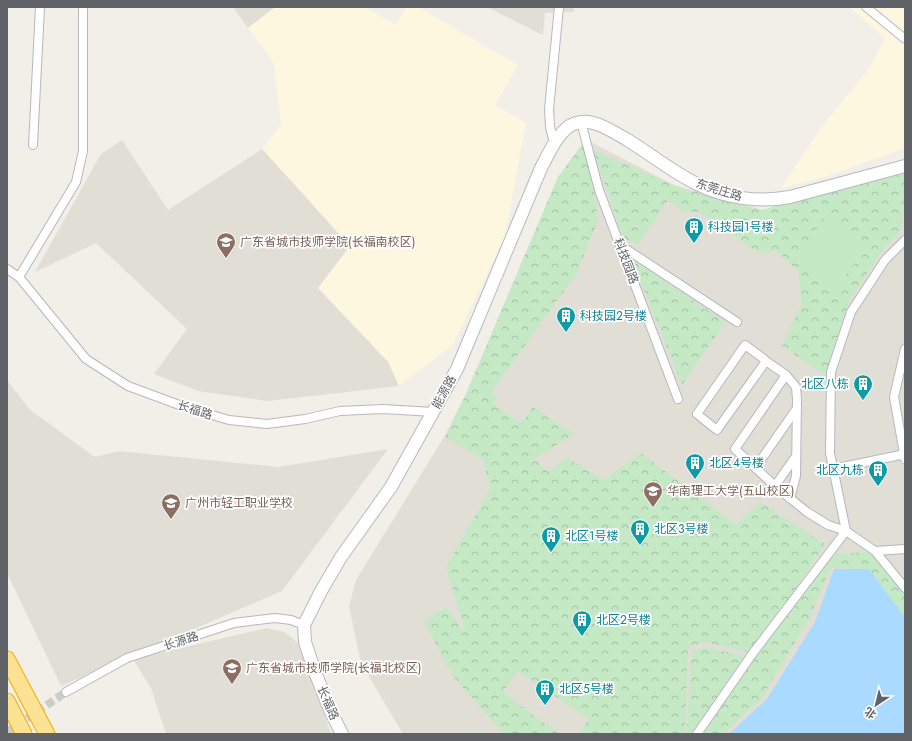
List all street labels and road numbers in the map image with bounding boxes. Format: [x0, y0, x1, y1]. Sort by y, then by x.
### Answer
street label: 东莞庄路 [693, 174, 745, 206]
street label: 科技园路 [609, 235, 643, 287]
street label: 能源路 [427, 372, 461, 412]
street label: 长福路 [175, 396, 215, 424]
street label: 长源路 [161, 627, 201, 655]
street label: 长福路 [313, 683, 343, 723]

